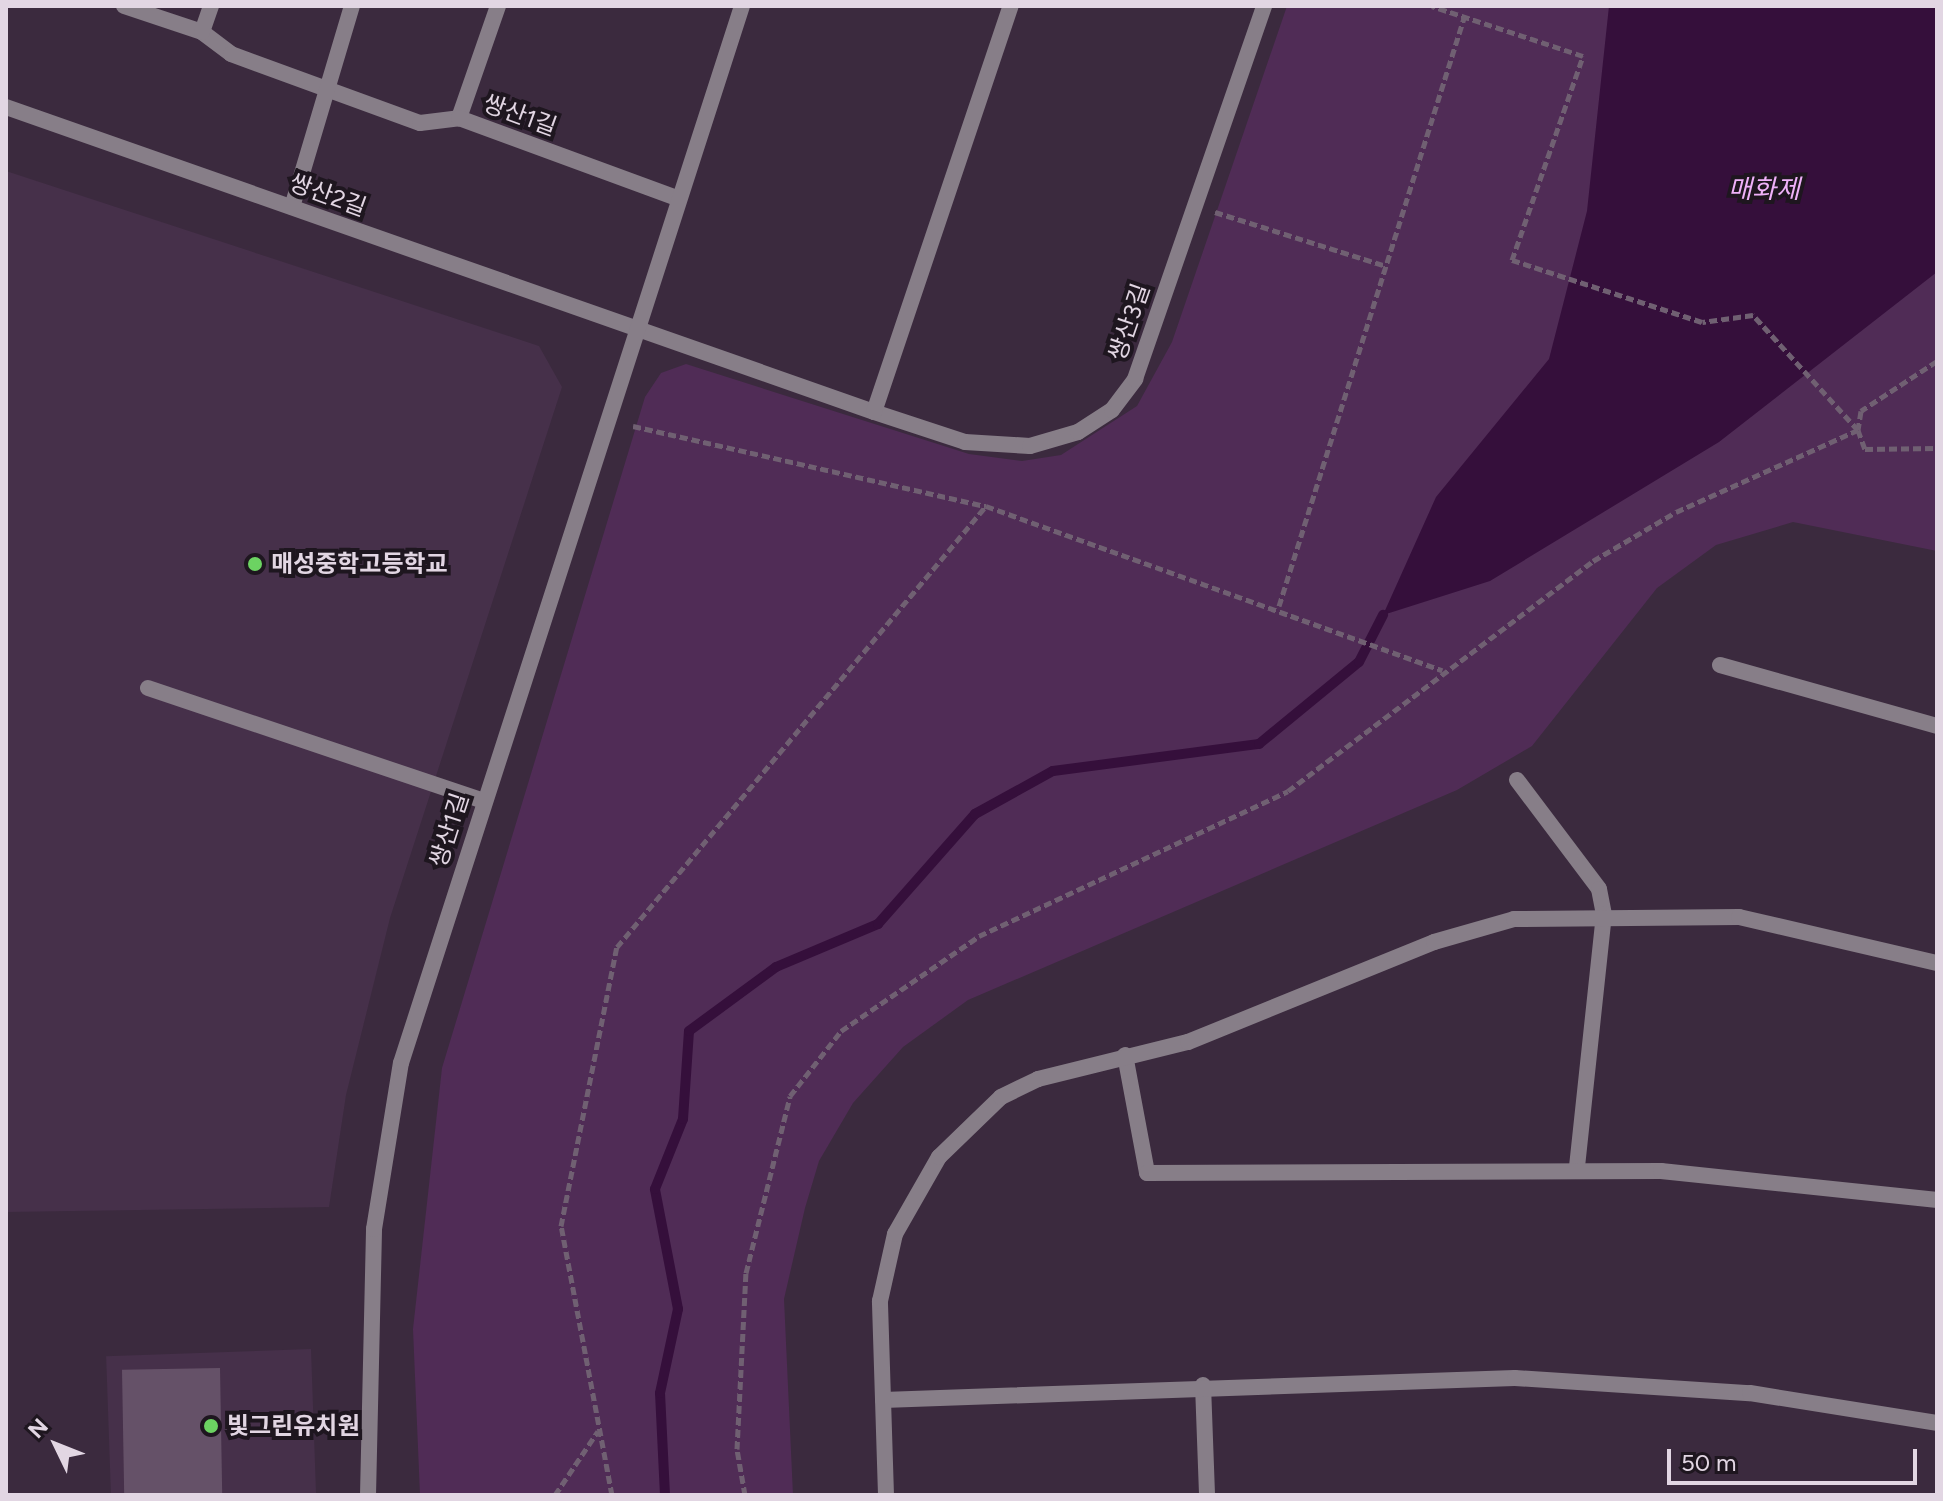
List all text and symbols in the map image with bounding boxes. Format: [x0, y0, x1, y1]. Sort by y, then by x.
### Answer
street label: 쌍산1길 [479, 88, 561, 142]
street label: 쌍산2길 [286, 168, 370, 222]
water label: 매화제 [1728, 174, 1800, 206]
street label: 쌍산3길 [1102, 280, 1156, 364]
place label: 매성중학고등학교 [271, 550, 448, 578]
marker: 매성중학고등학교 [246, 555, 264, 573]
street label: 쌍산1길 [424, 789, 474, 871]
north arrow [16, 1405, 96, 1485]
place label: 빛그린유치원 [227, 1412, 359, 1440]
text: N [22, 1413, 54, 1444]
marker: 빛그린유치원 [202, 1417, 220, 1435]
scale bar [1671, 1433, 1921, 1483]
text: 50 m [1681, 1448, 1737, 1477]

